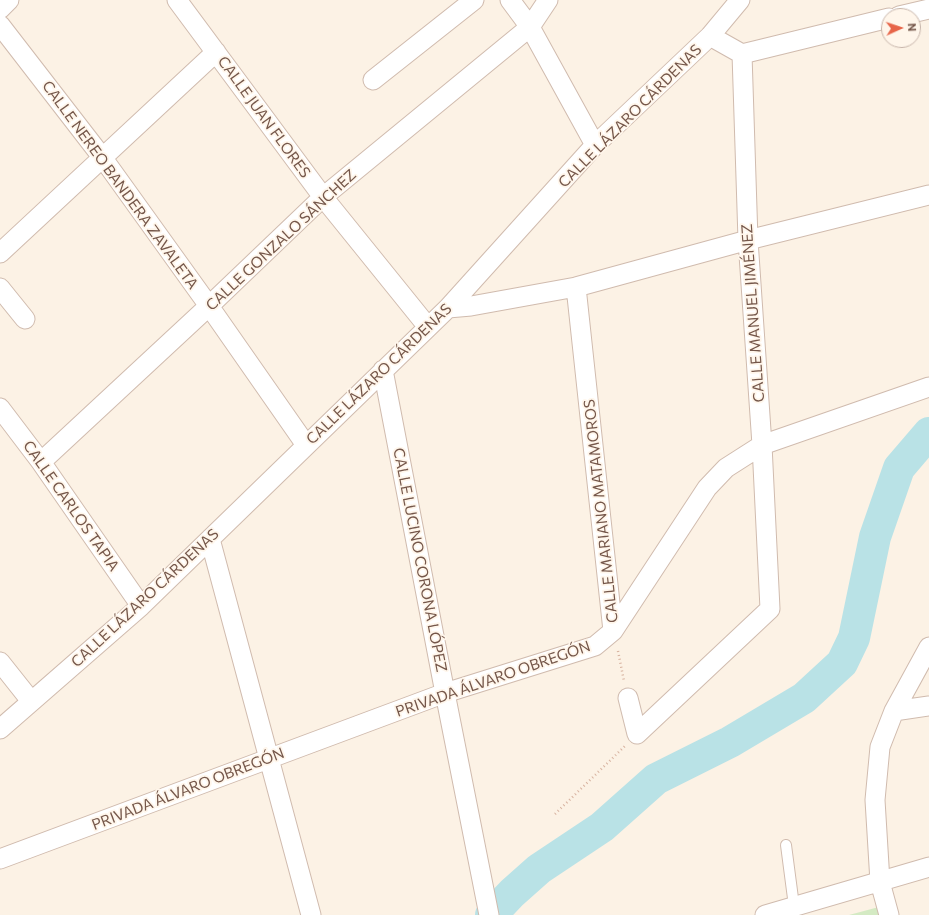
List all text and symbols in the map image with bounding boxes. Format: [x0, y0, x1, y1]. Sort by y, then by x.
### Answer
north arrow [881, 8, 921, 48]
text: N [906, 23, 919, 32]
street label: CALLE LÁZARO CÁRDENAS [555, 41, 705, 191]
street label: CALLE JUAN FLORES [214, 53, 314, 181]
street label: CALLE NEREO BANDERA ZAVALETA [38, 77, 202, 293]
street label: CALLE GONZALO SÁNCHEZ [202, 166, 360, 314]
street label: CALLE MANUEL JIMÉNEZ [738, 223, 768, 403]
street label: CALLE LÁZARO CÁRDENAS [303, 300, 455, 448]
street label: CALLE MARIANO MATAMOROS [580, 398, 622, 624]
street label: CALLE CARLOS TAPIA [19, 437, 123, 575]
street label: CALLE LUCINO CORONA LÓPEZ [389, 446, 451, 674]
street label: CALLE LÁZARO CÁRDENAS [68, 525, 222, 671]
street label: PRIVADA ÁLVARO OBREGÓN [393, 637, 593, 721]
street label: PRIVADA ÁLVARO OBREGÓN [89, 744, 287, 834]

